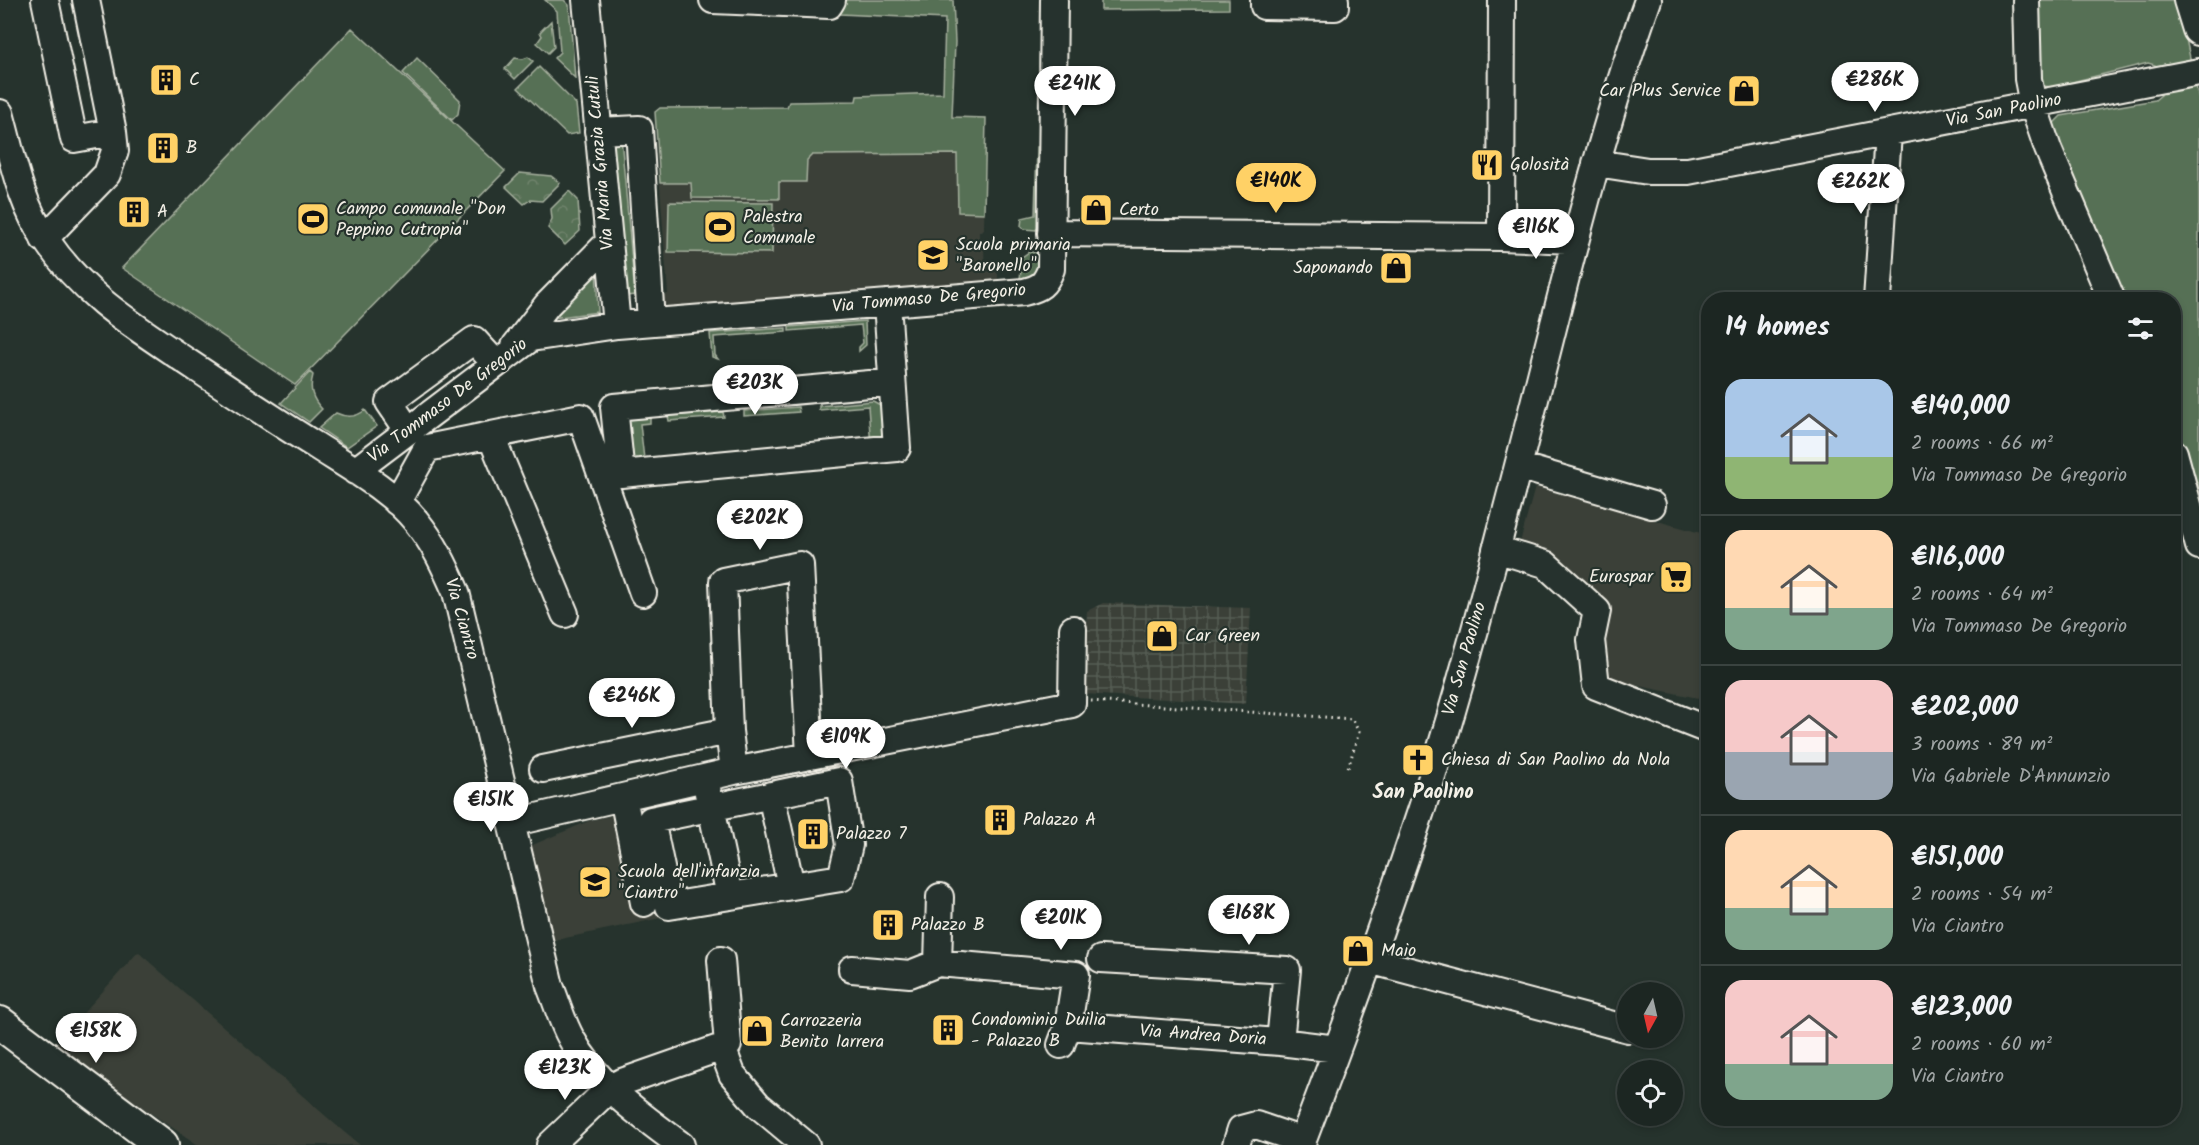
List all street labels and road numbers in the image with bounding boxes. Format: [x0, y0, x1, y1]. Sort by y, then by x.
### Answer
street label: Via Maria Grazia Cutuli [579, 74, 623, 251]
street label: Via San Paolino [1944, 86, 2064, 136]
street label: Via Tommaso De Gregorio [831, 276, 1027, 322]
street label: Via Tommaso De Gregorio [362, 331, 534, 471]
street label: Via Ciantro [436, 575, 486, 663]
street label: Via San Paolino [1435, 599, 1495, 719]
street label: Via Andrea Doria [1139, 1017, 1267, 1055]

